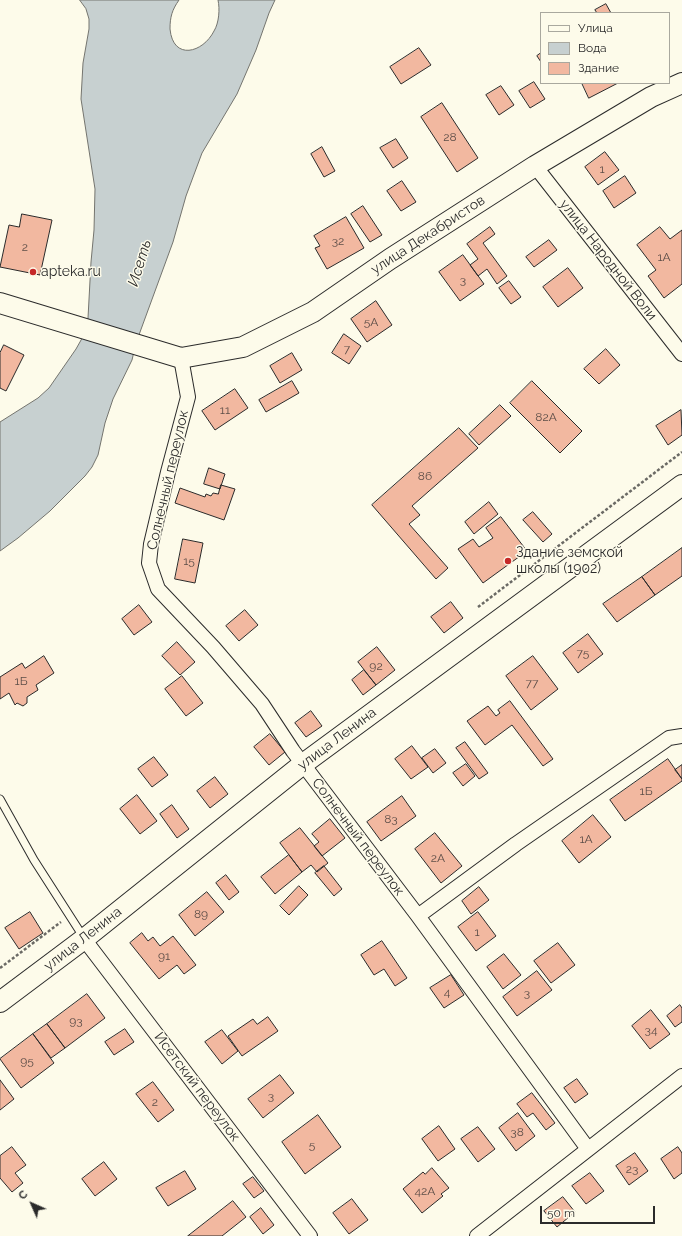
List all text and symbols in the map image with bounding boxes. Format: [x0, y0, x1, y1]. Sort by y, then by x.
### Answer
legend [540, 12, 670, 84]
text: Улица [578, 21, 613, 35]
text: Вода [578, 41, 607, 55]
text: Здание [578, 61, 619, 75]
house number: 28 [443, 130, 457, 144]
house number: 1 [599, 162, 605, 176]
street label: улица Декабристов [368, 192, 488, 278]
street label: улица Народной Воли [556, 196, 660, 324]
house number: 32 [332, 234, 344, 248]
water label: Исеть [124, 237, 156, 289]
house number: 2 [22, 240, 28, 254]
house number: 1А [657, 250, 671, 264]
place label: apteka.ru [41, 264, 101, 280]
marker: apteka.ru [28, 267, 38, 277]
house number: 3 [460, 273, 466, 287]
house number: 5А [364, 315, 378, 329]
house number: 7 [344, 342, 350, 356]
house number: 11 [220, 403, 230, 417]
street label: Солнечный переулок [144, 408, 192, 552]
house number: 82А [535, 410, 557, 424]
house number: 86 [418, 469, 432, 483]
place label: Здание земской школы (1902) [516, 545, 623, 578]
house number: 15 [183, 554, 195, 568]
marker: Здание земской школы (1902) [503, 556, 513, 566]
house number: 75 [577, 646, 589, 660]
house number: 92 [369, 659, 383, 673]
house number: 1Б [15, 674, 27, 688]
house number: 77 [526, 676, 538, 690]
street label: улица Ленина [294, 704, 380, 774]
street label: Солнечный переулок [308, 775, 408, 899]
house number: 1Б [640, 784, 652, 798]
house number: 83 [384, 812, 398, 826]
house number: 1А [579, 832, 593, 846]
house number: 2А [431, 851, 445, 865]
street label: улица Ленина [41, 903, 125, 975]
house number: 89 [194, 907, 208, 921]
house number: 1 [474, 925, 480, 939]
house number: 91 [158, 949, 170, 963]
house number: 4 [444, 985, 450, 999]
house number: 3 [524, 986, 530, 1000]
house number: 93 [69, 1014, 83, 1028]
house number: 34 [645, 1023, 657, 1037]
street label: Исетский переулок [150, 1029, 244, 1145]
house number: 95 [20, 1054, 34, 1068]
house number: 3 [268, 1089, 274, 1103]
house number: 2 [152, 1095, 158, 1109]
house number: 38 [510, 1125, 524, 1139]
house number: 5 [309, 1138, 315, 1152]
house number: 23 [626, 1162, 638, 1176]
north arrow [12, 1184, 52, 1224]
house number: 42А [415, 1184, 435, 1198]
text: С [16, 1188, 30, 1202]
scale bar [542, 1198, 657, 1224]
text: 50 m [547, 1206, 575, 1220]

